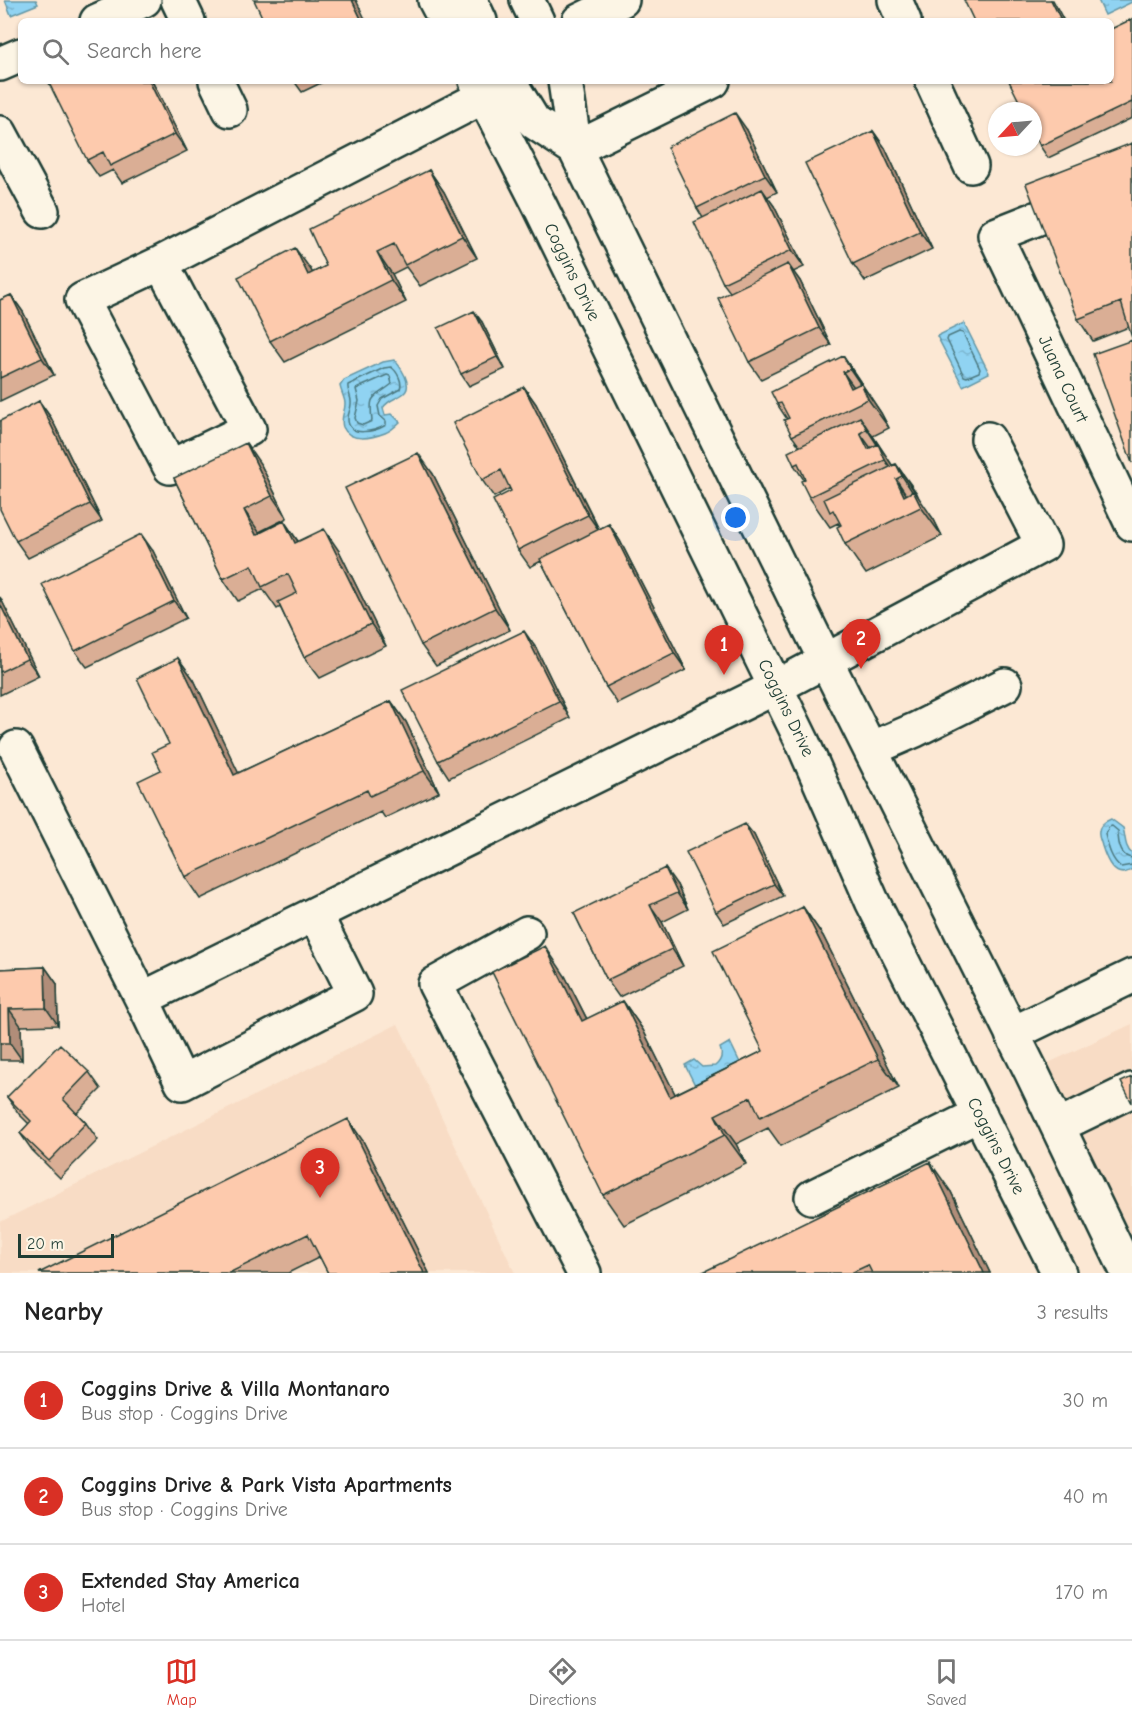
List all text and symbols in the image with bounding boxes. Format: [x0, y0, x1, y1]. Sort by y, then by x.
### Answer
search box [18, 18, 1114, 84]
icon: search [39, 35, 72, 68]
text: Search here [87, 38, 202, 64]
north arrow [988, 102, 1042, 156]
street label: Coggins Drive [539, 220, 605, 324]
street label: Juana Court [1034, 332, 1093, 427]
your location [721, 503, 750, 532]
pin: 2 [842, 620, 880, 669]
pin: 1 [704, 626, 744, 675]
street label: Coggins Drive [753, 656, 819, 760]
street label: Coggins Drive [963, 1094, 1029, 1198]
pin: 3 [300, 1148, 340, 1198]
scale bar [18, 1231, 114, 1258]
text: 20 m [27, 1235, 64, 1253]
text: Nearby [24, 1297, 103, 1327]
text: 3 results [1037, 1301, 1108, 1324]
text: Coggins Drive & Villa Montanaro [81, 1376, 390, 1402]
text: 1 [40, 1389, 47, 1412]
text: 30 m [1062, 1389, 1108, 1412]
text: Bus stop · Coggins Drive [81, 1402, 288, 1425]
text: Coggins Drive & Park Vista Apartments [81, 1472, 452, 1498]
text: 2 [39, 1485, 48, 1508]
text: 40 m [1063, 1485, 1108, 1508]
text: Bus stop · Coggins Drive [81, 1498, 288, 1521]
text: Extended Stay America [81, 1568, 300, 1594]
text: 3 [39, 1581, 48, 1604]
text: 170 m [1055, 1581, 1108, 1604]
text: Hotel [81, 1594, 125, 1617]
tab: Map [165, 1655, 198, 1709]
tab: Directions [529, 1655, 596, 1709]
tab: Saved [927, 1655, 967, 1709]

